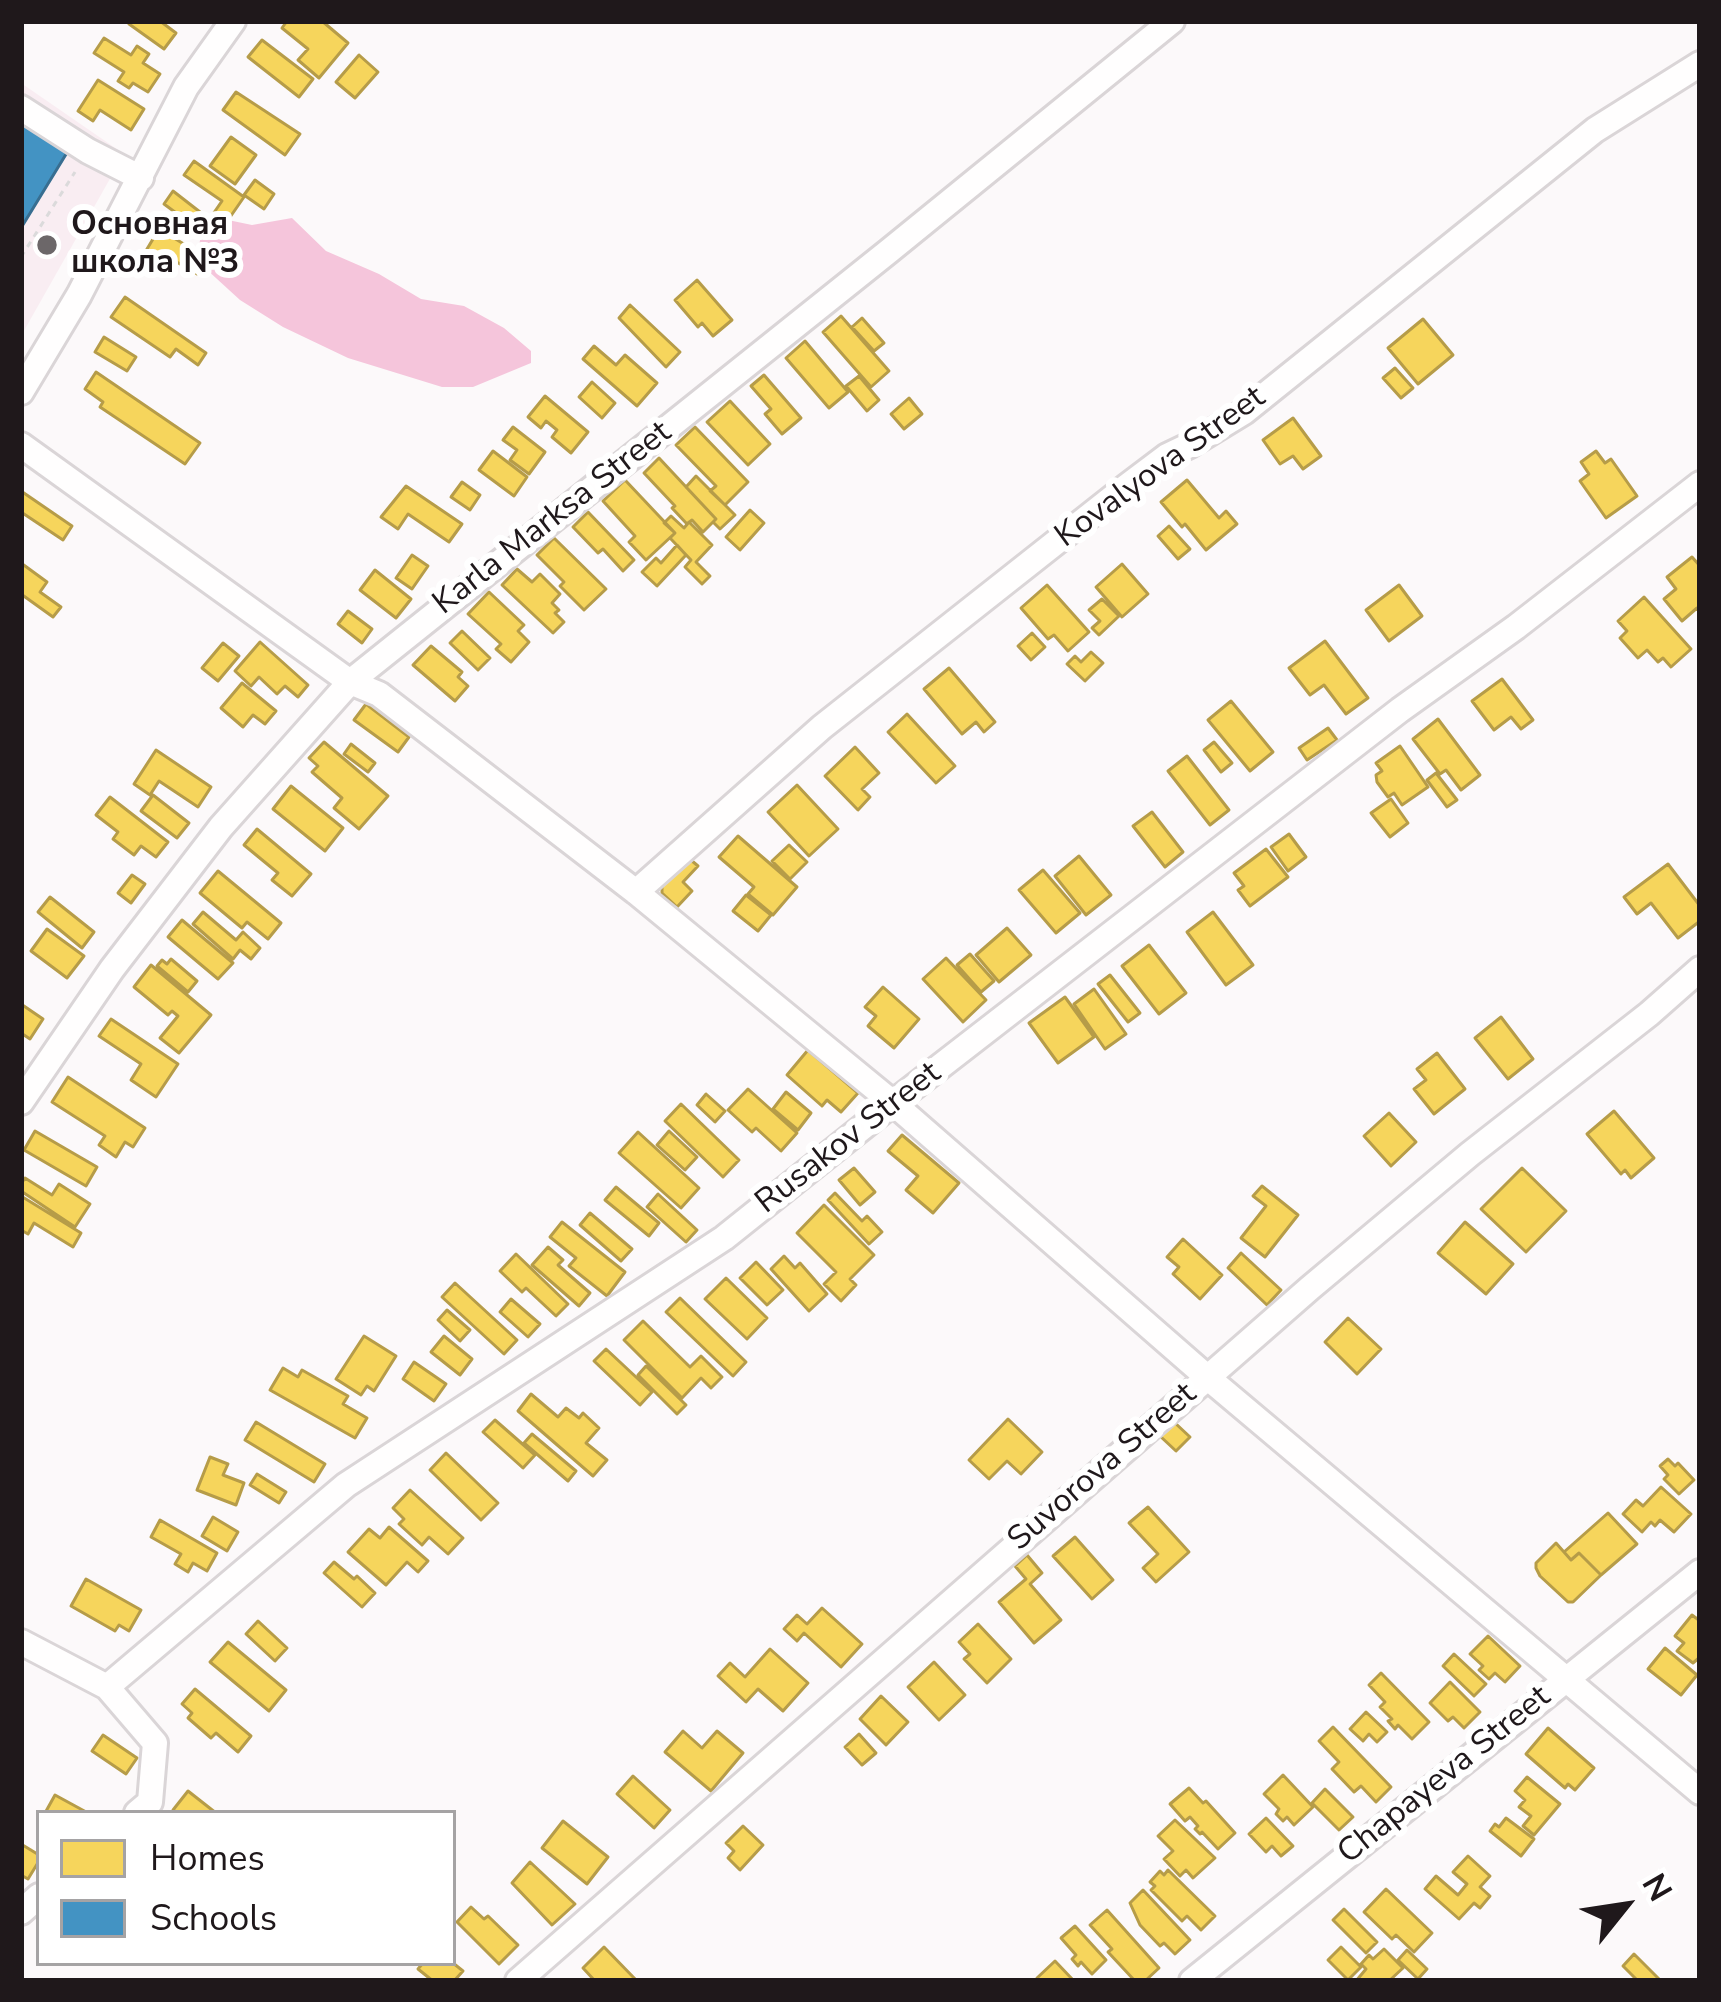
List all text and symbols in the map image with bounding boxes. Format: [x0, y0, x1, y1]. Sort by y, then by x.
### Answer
place label: Основная школа №3 [71, 206, 239, 284]
marker: Основная школа №3 [34, 232, 60, 258]
street label: Kovalyova Street [1048, 379, 1274, 557]
street label: Karla Marksa Street [426, 414, 680, 624]
street label: Rusakov Street [749, 1055, 949, 1223]
street label: Suvorova Street [1001, 1376, 1205, 1560]
street label: Chapayeva Street [1331, 1678, 1559, 1874]
legend [36, 1810, 456, 1966]
text: Homes [150, 1834, 265, 1883]
north arrow [1565, 1846, 1685, 1966]
text: N [1631, 1866, 1682, 1910]
text: Schools [150, 1894, 277, 1943]

